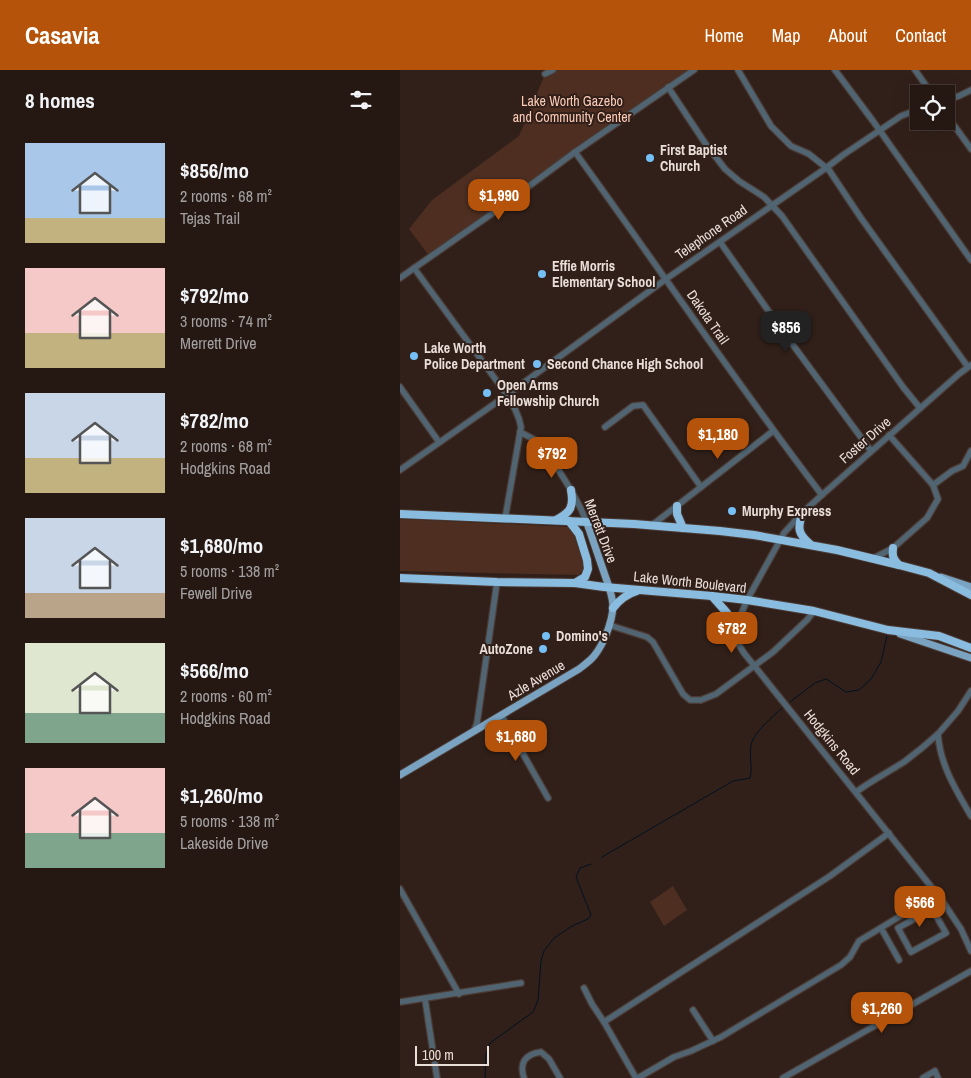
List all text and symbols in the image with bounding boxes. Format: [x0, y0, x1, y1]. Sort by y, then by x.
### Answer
text: Casavia [25, 19, 99, 51]
text: Home [704, 23, 744, 48]
text: Map [772, 23, 801, 48]
text: About [829, 23, 867, 48]
text: Contact [895, 23, 946, 48]
map controls [910, 85, 955, 130]
button: locate [910, 85, 955, 130]
text: 8 homes [25, 86, 95, 115]
icon: filters [347, 86, 375, 114]
park label: Lake Worth Gazebo and Community Center [513, 92, 632, 126]
place label: First Baptist Church [660, 141, 727, 175]
marker: First Baptist Church [644, 152, 656, 164]
text: $856/mo [180, 156, 249, 185]
icon: home [65, 163, 125, 223]
pin: $1,990 [458, 178, 540, 221]
text: $1,990 [479, 184, 519, 206]
text: 2 rooms · 68 m² [180, 185, 272, 207]
street label: Telephone Road [672, 201, 750, 263]
text: Tejas Trail [180, 207, 240, 229]
place label: Effie Morris Elementary School [552, 257, 655, 291]
marker: Effie Morris Elementary School [536, 268, 548, 280]
text: $792/mo [180, 281, 249, 310]
street label: Dakota Trail [683, 286, 733, 348]
icon: home [65, 288, 125, 348]
text: 3 rooms · 74 m² [180, 310, 272, 332]
pin: $856 [756, 310, 816, 353]
text: $856 [771, 316, 801, 338]
text: Merrett Drive [180, 332, 257, 354]
place label: Lake Worth Police Department [424, 339, 525, 373]
marker: Lake Worth Police Department [408, 350, 420, 362]
place label: Second Chance High School [547, 355, 703, 373]
marker: Second Chance High School [531, 358, 543, 370]
place label: Open Arms Fellowship Church [497, 376, 599, 410]
marker: Open Arms Fellowship Church [481, 387, 493, 399]
text: $782/mo [180, 406, 249, 435]
icon: home [65, 413, 125, 473]
street label: Foster Drive [835, 413, 895, 467]
pin: $1,180 [677, 418, 759, 460]
text: $1,180 [698, 423, 738, 445]
text: 2 rooms · 68 m² [180, 435, 272, 457]
pin: $792 [522, 436, 582, 479]
text: $792 [537, 442, 567, 464]
text: Hodgkins Road [180, 457, 270, 479]
street label: Merrett Drive [581, 497, 621, 565]
place label: Murphy Express [742, 502, 831, 520]
marker: Murphy Express [726, 505, 738, 517]
text: $1,680/mo [180, 531, 263, 560]
icon: home [65, 538, 125, 598]
text: 5 rooms · 138 m² [180, 560, 279, 582]
street label: Lake Worth Boulevard [633, 567, 747, 597]
text: Fewell Drive [180, 582, 252, 604]
pin: $782 [702, 612, 762, 654]
text: $782 [717, 617, 747, 639]
place label: Domino's [556, 627, 608, 645]
marker: Domino's [540, 630, 552, 642]
place label: AutoZone [479, 640, 533, 658]
marker: AutoZone [537, 643, 549, 655]
text: $566/mo [180, 656, 249, 685]
street label: Azle Avenue [503, 656, 568, 705]
icon: home [65, 663, 125, 723]
text: 2 rooms · 60 m² [180, 685, 272, 707]
street label: Hodgkins Road [800, 706, 864, 778]
text: Hodgkins Road [180, 707, 270, 729]
pin: $1,680 [475, 720, 557, 762]
text: $1,680 [496, 725, 536, 747]
text: $1,260/mo [180, 781, 263, 810]
icon: home [65, 788, 125, 848]
text: 5 rooms · 138 m² [180, 810, 279, 832]
text: Lakeside Drive [180, 832, 268, 854]
pin: $566 [890, 886, 950, 928]
text: $566 [905, 891, 935, 913]
pin: $1,260 [841, 992, 923, 1034]
text: $1,260 [862, 997, 902, 1019]
scale bar [415, 1043, 489, 1066]
text: 100 m [422, 1046, 454, 1064]

